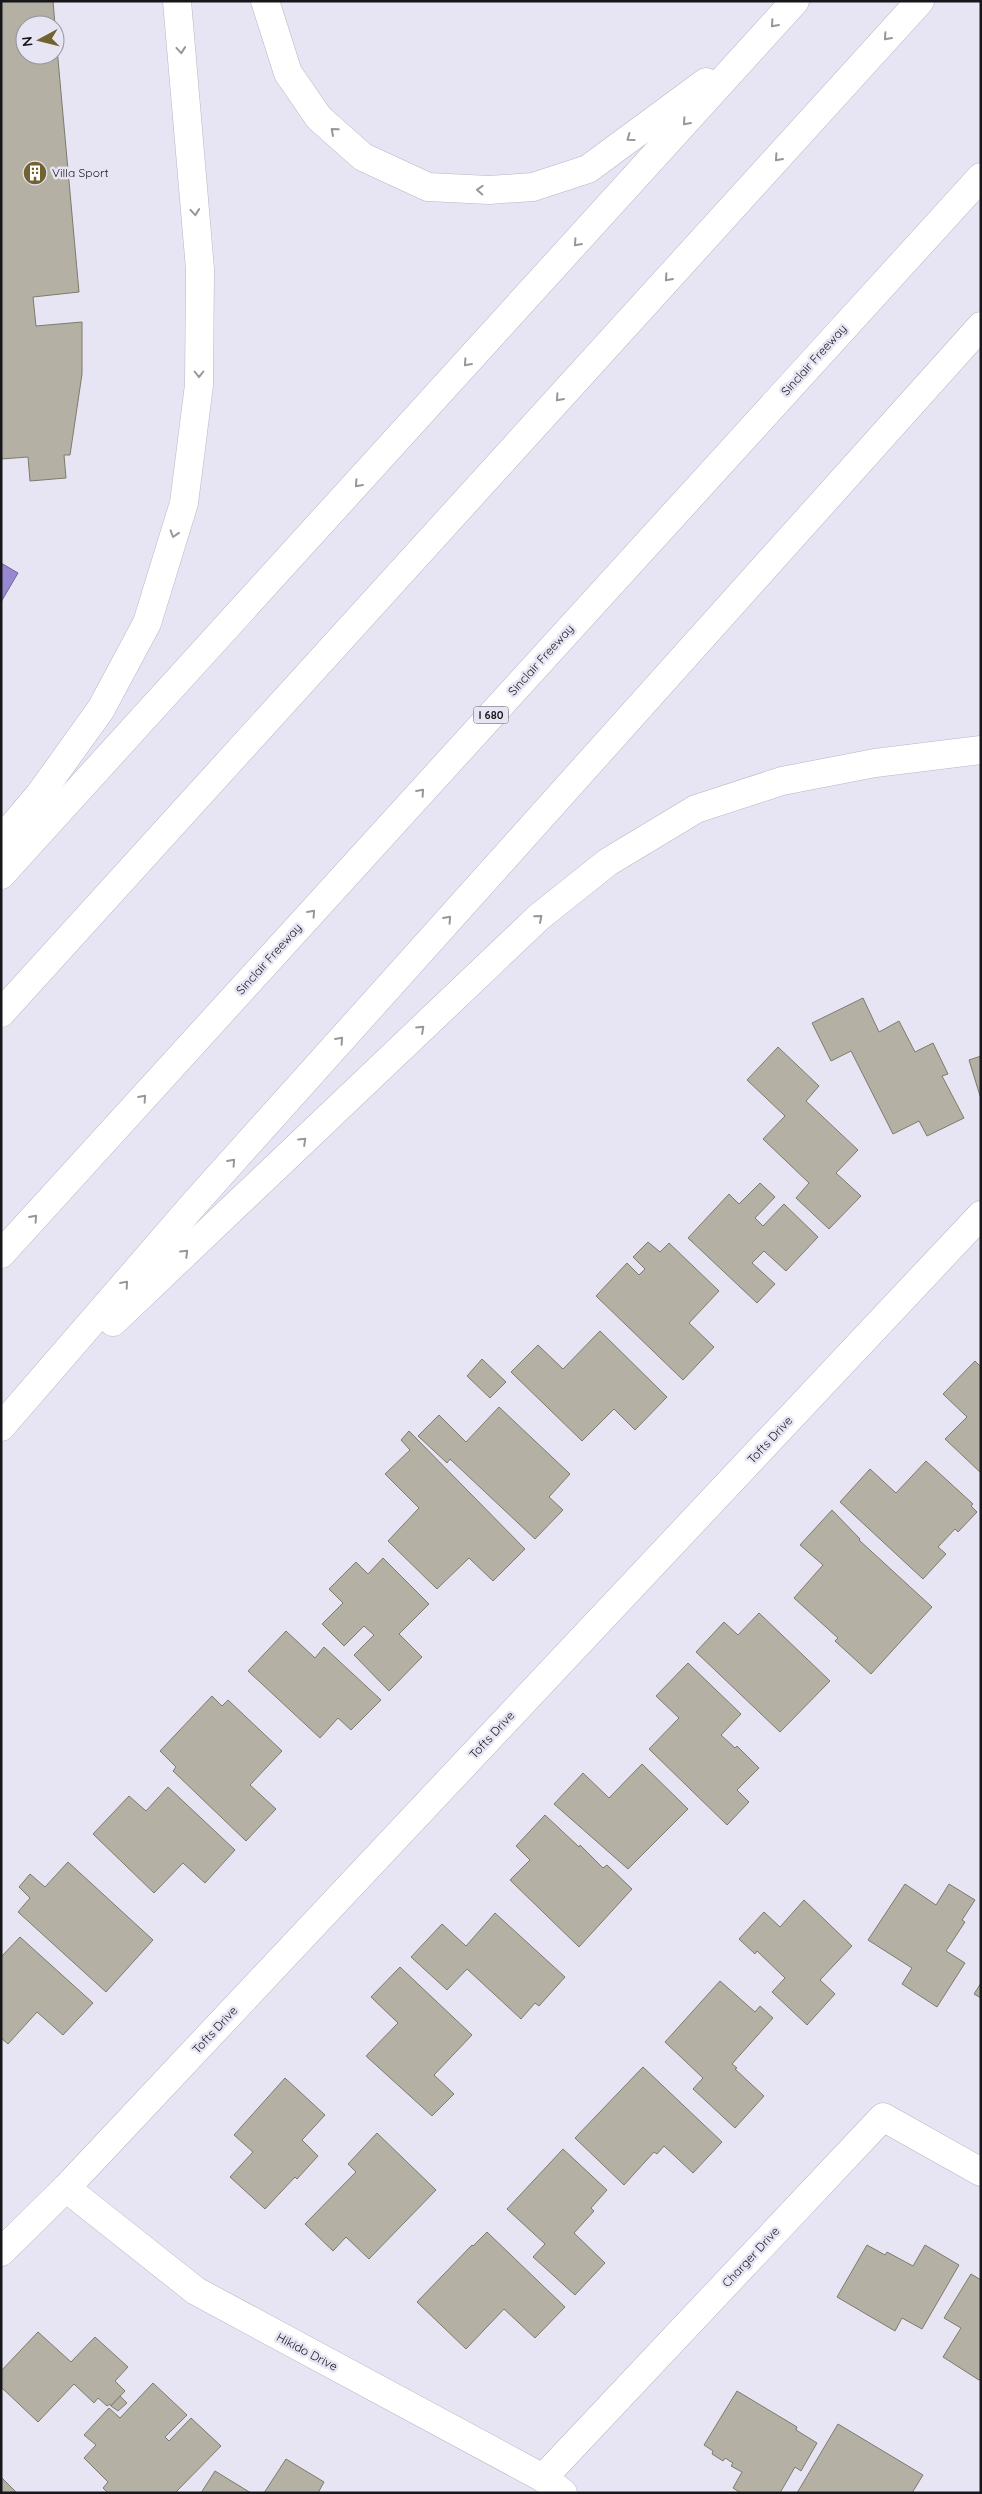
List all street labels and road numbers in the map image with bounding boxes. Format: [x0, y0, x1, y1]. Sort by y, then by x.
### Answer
street label: Sinclair Freeway [778, 321, 850, 398]
street label: Sinclair Freeway [505, 621, 577, 698]
road number: I 680 [474, 706, 508, 724]
street label: Sinclair Freeway [233, 920, 305, 997]
street label: Tofts Drive [744, 1413, 796, 1467]
street label: Tofts Drive [466, 1708, 518, 1762]
street label: Tofts Drive [189, 2003, 241, 2057]
street label: Charger Drive [719, 2223, 783, 2290]
street label: Hikido Drive [274, 2329, 340, 2374]

